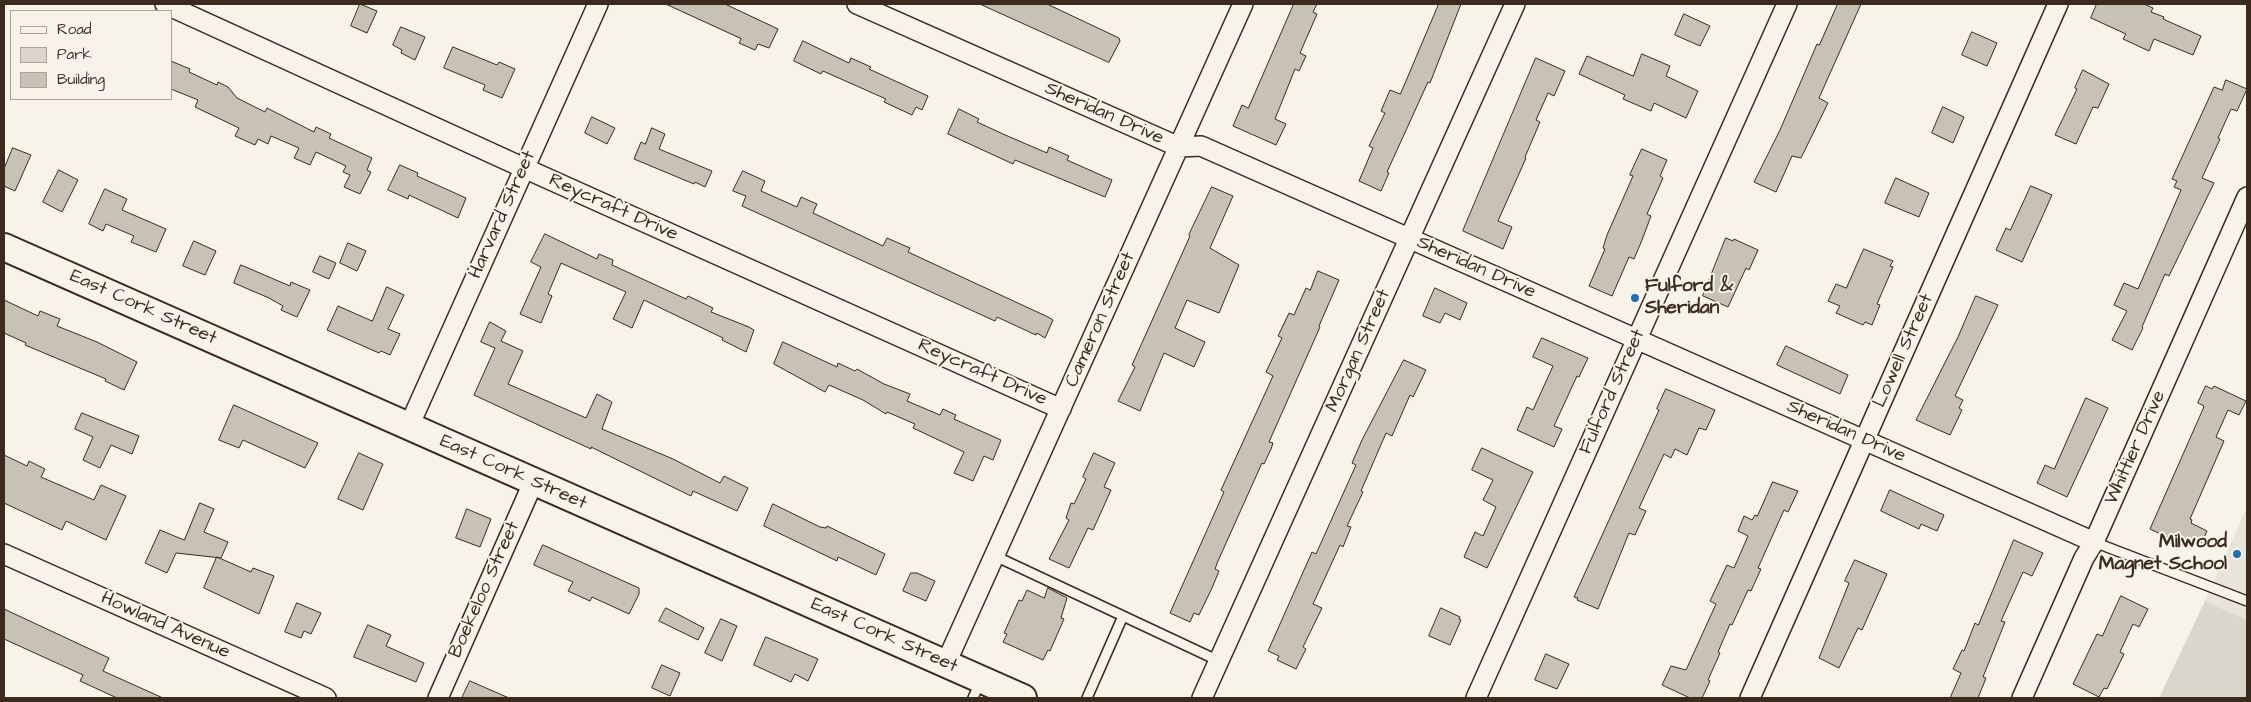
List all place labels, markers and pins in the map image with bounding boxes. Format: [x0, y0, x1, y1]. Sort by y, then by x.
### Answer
place label: Fulford & Sheridan [1645, 276, 1733, 320]
marker: Fulford & Sheridan [1629, 292, 1641, 304]
place label: Milwood Magnet School [2099, 532, 2227, 576]
marker: Milwood Magnet School [2231, 548, 2243, 560]

